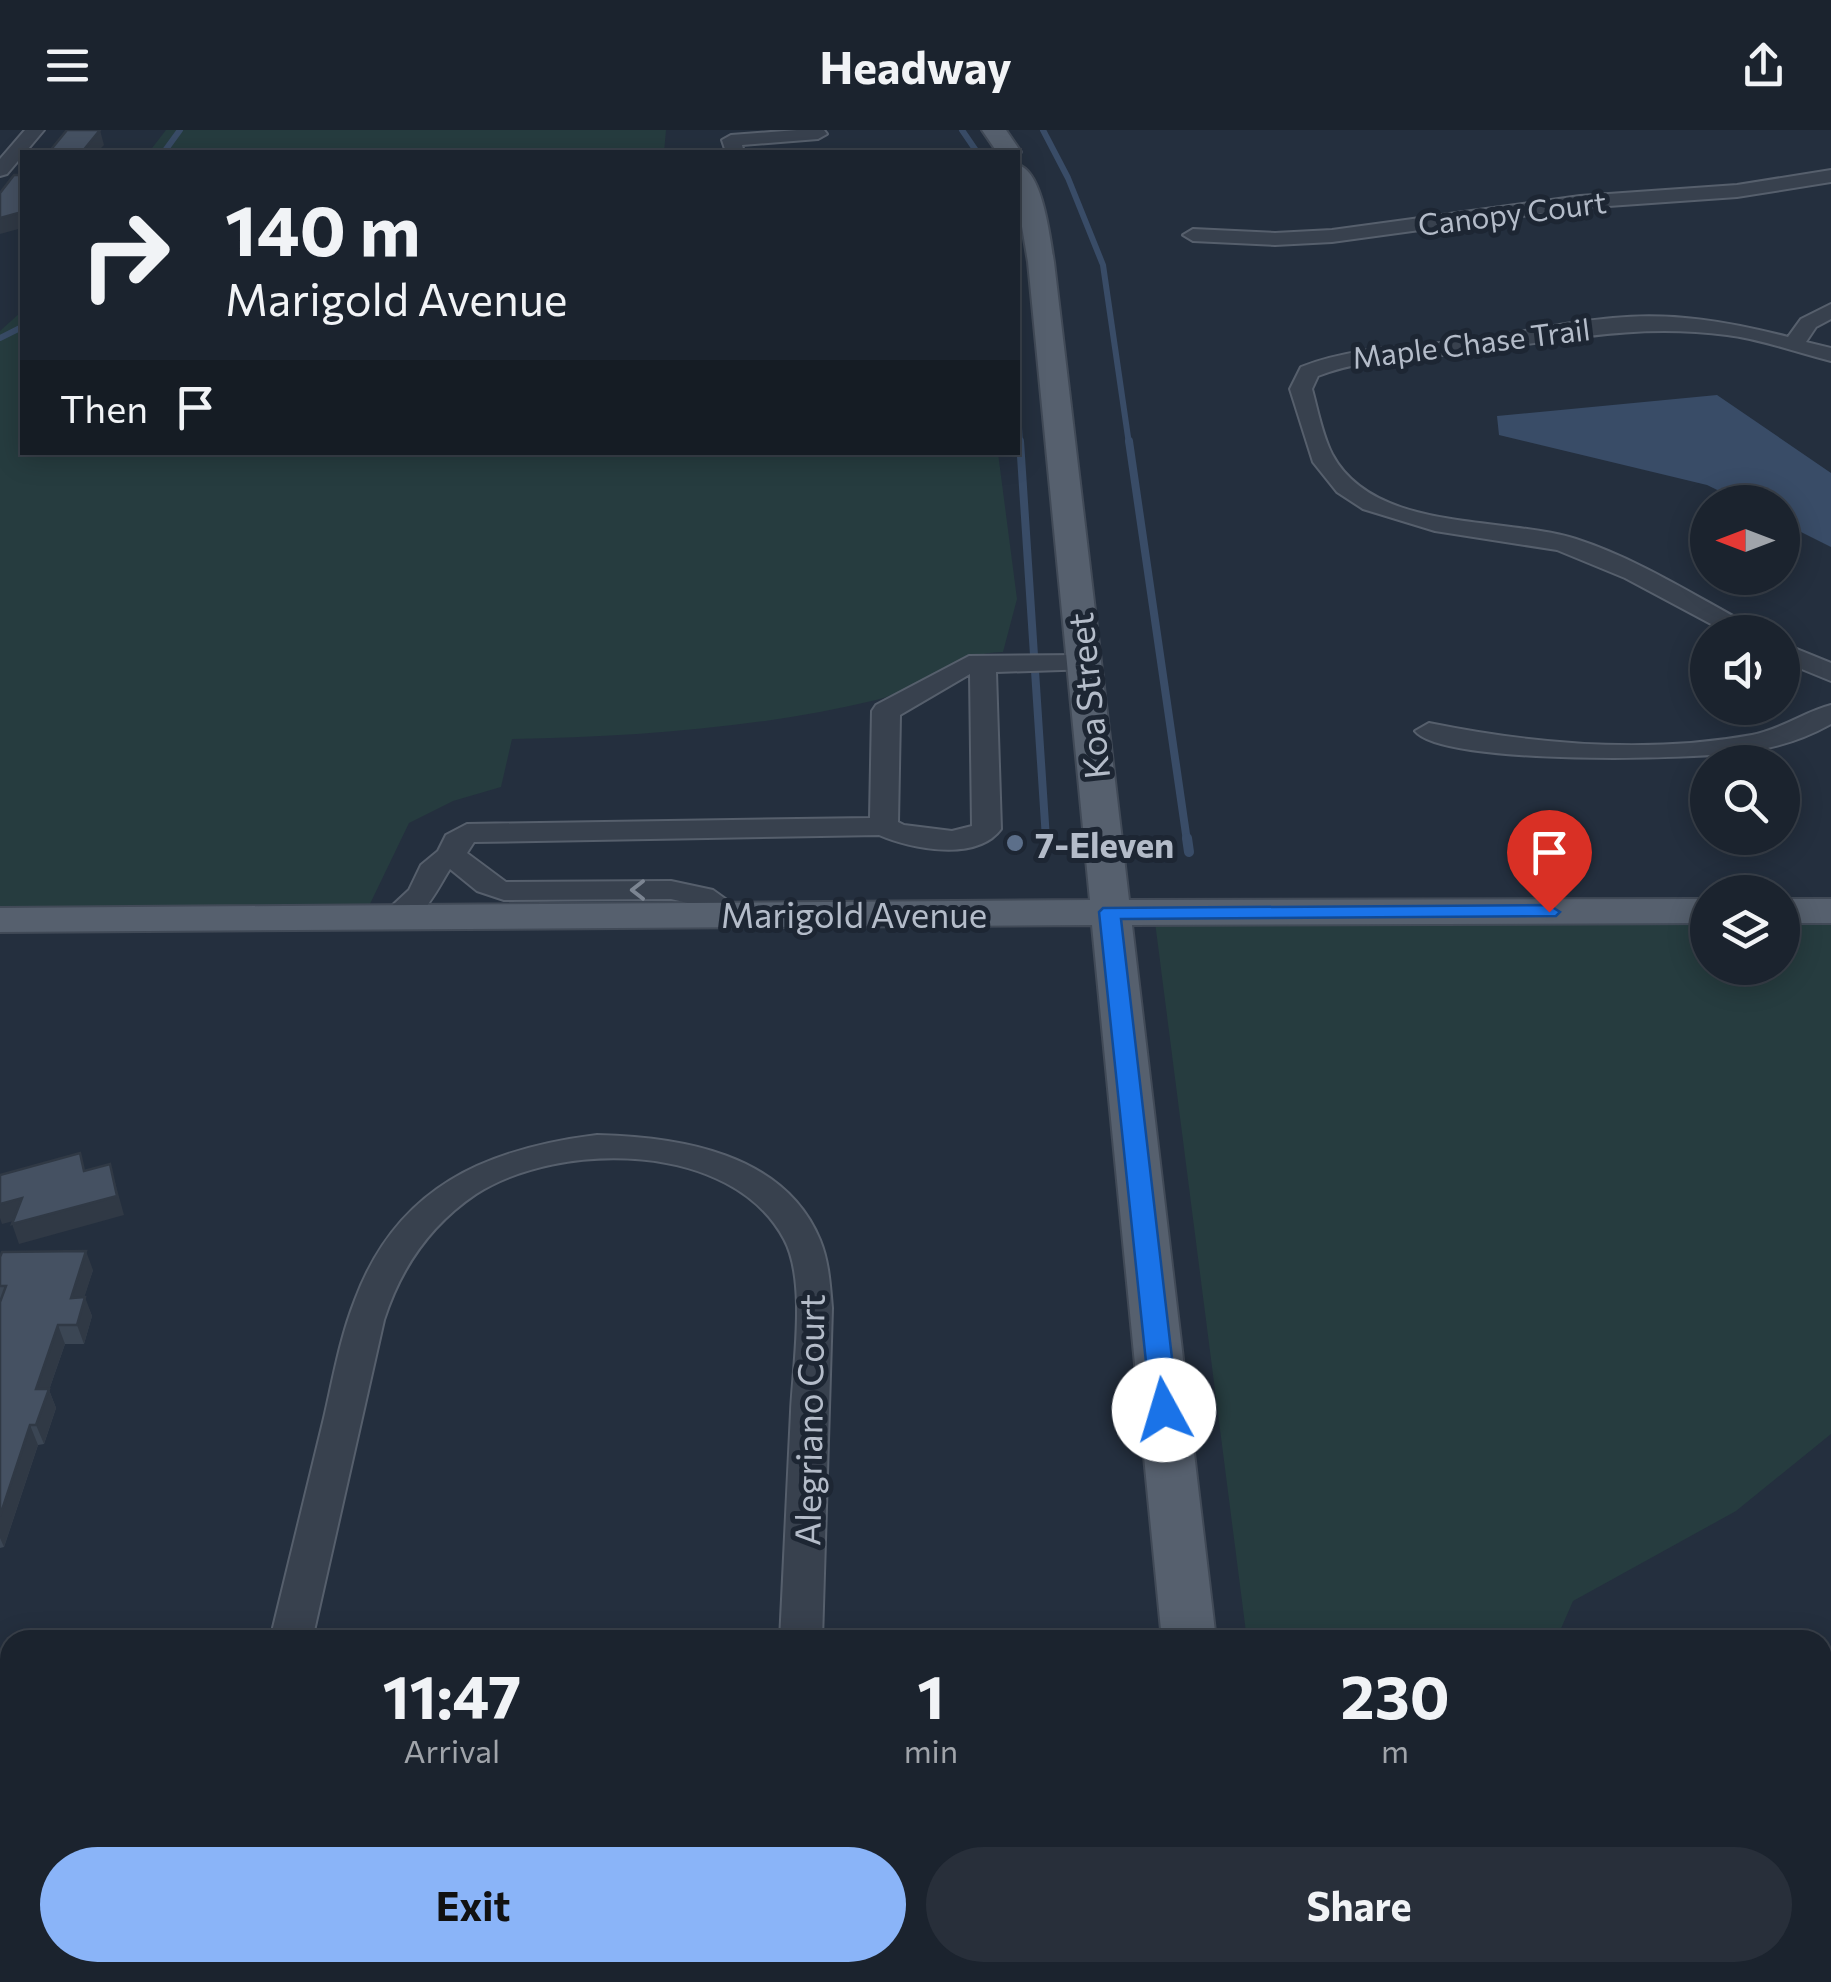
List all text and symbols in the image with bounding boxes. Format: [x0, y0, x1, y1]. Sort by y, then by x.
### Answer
icon: menu [40, 38, 95, 93]
text: Headway [819, 38, 1012, 93]
icon: share [1736, 38, 1791, 93]
street label: Canopy Court [1416, 182, 1608, 242]
text: 140 m [225, 185, 421, 270]
icon: right [60, 190, 190, 320]
text: Marigold Avenue [225, 270, 568, 325]
street label: Maple Chase Trail [1350, 309, 1592, 375]
icon: arrive [168, 380, 223, 435]
text: Then [60, 384, 148, 431]
north arrow [1690, 485, 1800, 595]
map controls [1690, 485, 1800, 985]
street label: Koa Street [1057, 611, 1117, 781]
button: sound [1690, 615, 1800, 725]
button: search [1690, 745, 1800, 855]
pin [1507, 810, 1592, 913]
place label: 7-Eleven [1035, 822, 1174, 865]
icon: arrive [1522, 825, 1577, 880]
marker: 7-Eleven [1004, 832, 1026, 854]
button: layers [1690, 875, 1800, 985]
one-way arrow [629, 879, 644, 901]
street label: Marigold Avenue [721, 892, 987, 935]
street label: Alegriano Court [784, 1294, 832, 1546]
position arrow [1112, 1358, 1216, 1462]
text: 11:47 [382, 1658, 521, 1731]
text: 1 [917, 1658, 944, 1731]
text: 230 [1341, 1658, 1450, 1731]
text: Arrival [403, 1730, 500, 1770]
text: min [904, 1730, 958, 1770]
text: m [1381, 1730, 1409, 1770]
button: Exit [40, 1847, 906, 1962]
button: Share [926, 1847, 1792, 1962]

